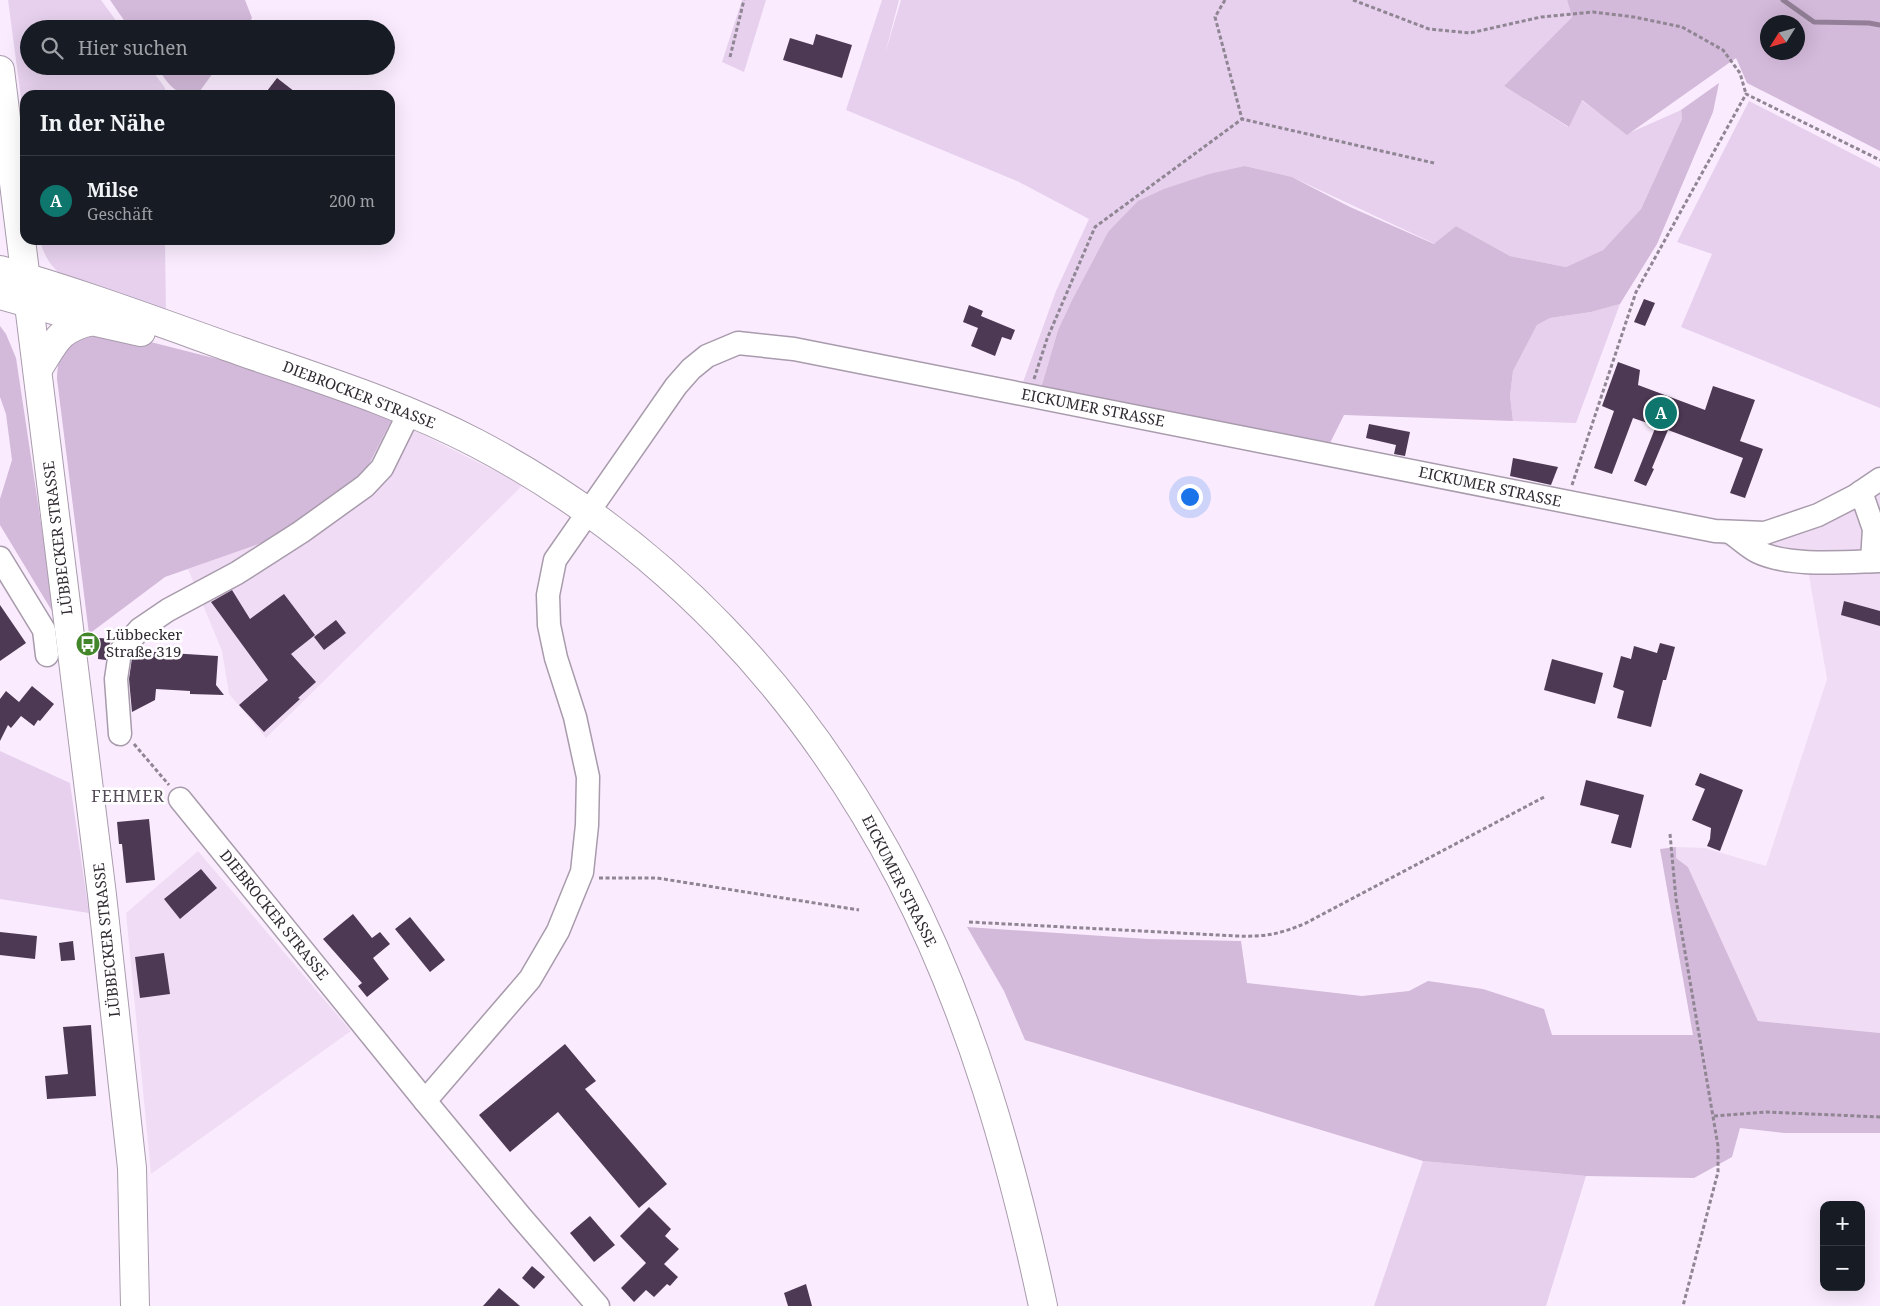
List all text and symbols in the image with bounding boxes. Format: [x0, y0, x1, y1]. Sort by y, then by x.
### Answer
north arrow [1760, 15, 1805, 60]
search box [20, 20, 395, 75]
icon: search [38, 34, 66, 62]
text: Hier suchen [78, 35, 188, 61]
text: In der Nähe [40, 109, 165, 137]
text: Milse [87, 177, 138, 203]
text: A [50, 190, 62, 212]
text: 200 m [329, 190, 375, 212]
text: Geschäft [87, 203, 153, 225]
street label: DIEBROCKER STRASSE [280, 356, 439, 432]
street label: EICKUMER STRASSE [1020, 383, 1167, 431]
pin: A [1645, 394, 1677, 432]
street label: LÜBBECKER STRASSE [38, 460, 76, 616]
street label: EICKUMER STRASSE [1417, 461, 1564, 511]
your location [1177, 484, 1203, 510]
place label: Lübbecker Straße 319 [106, 624, 182, 661]
bus stop icon: Lübbecker Straße 319 [75, 631, 101, 657]
district label: FEHMER [91, 785, 165, 807]
street label: EICKUMER STRASSE [858, 811, 942, 950]
street label: DIEBROCKER STRASSE [216, 845, 334, 984]
street label: LÜBBECKER STRASSE [88, 862, 124, 1018]
map controls [1820, 1201, 1865, 1291]
button: + [1820, 1201, 1865, 1246]
button: − [1820, 1246, 1865, 1291]

